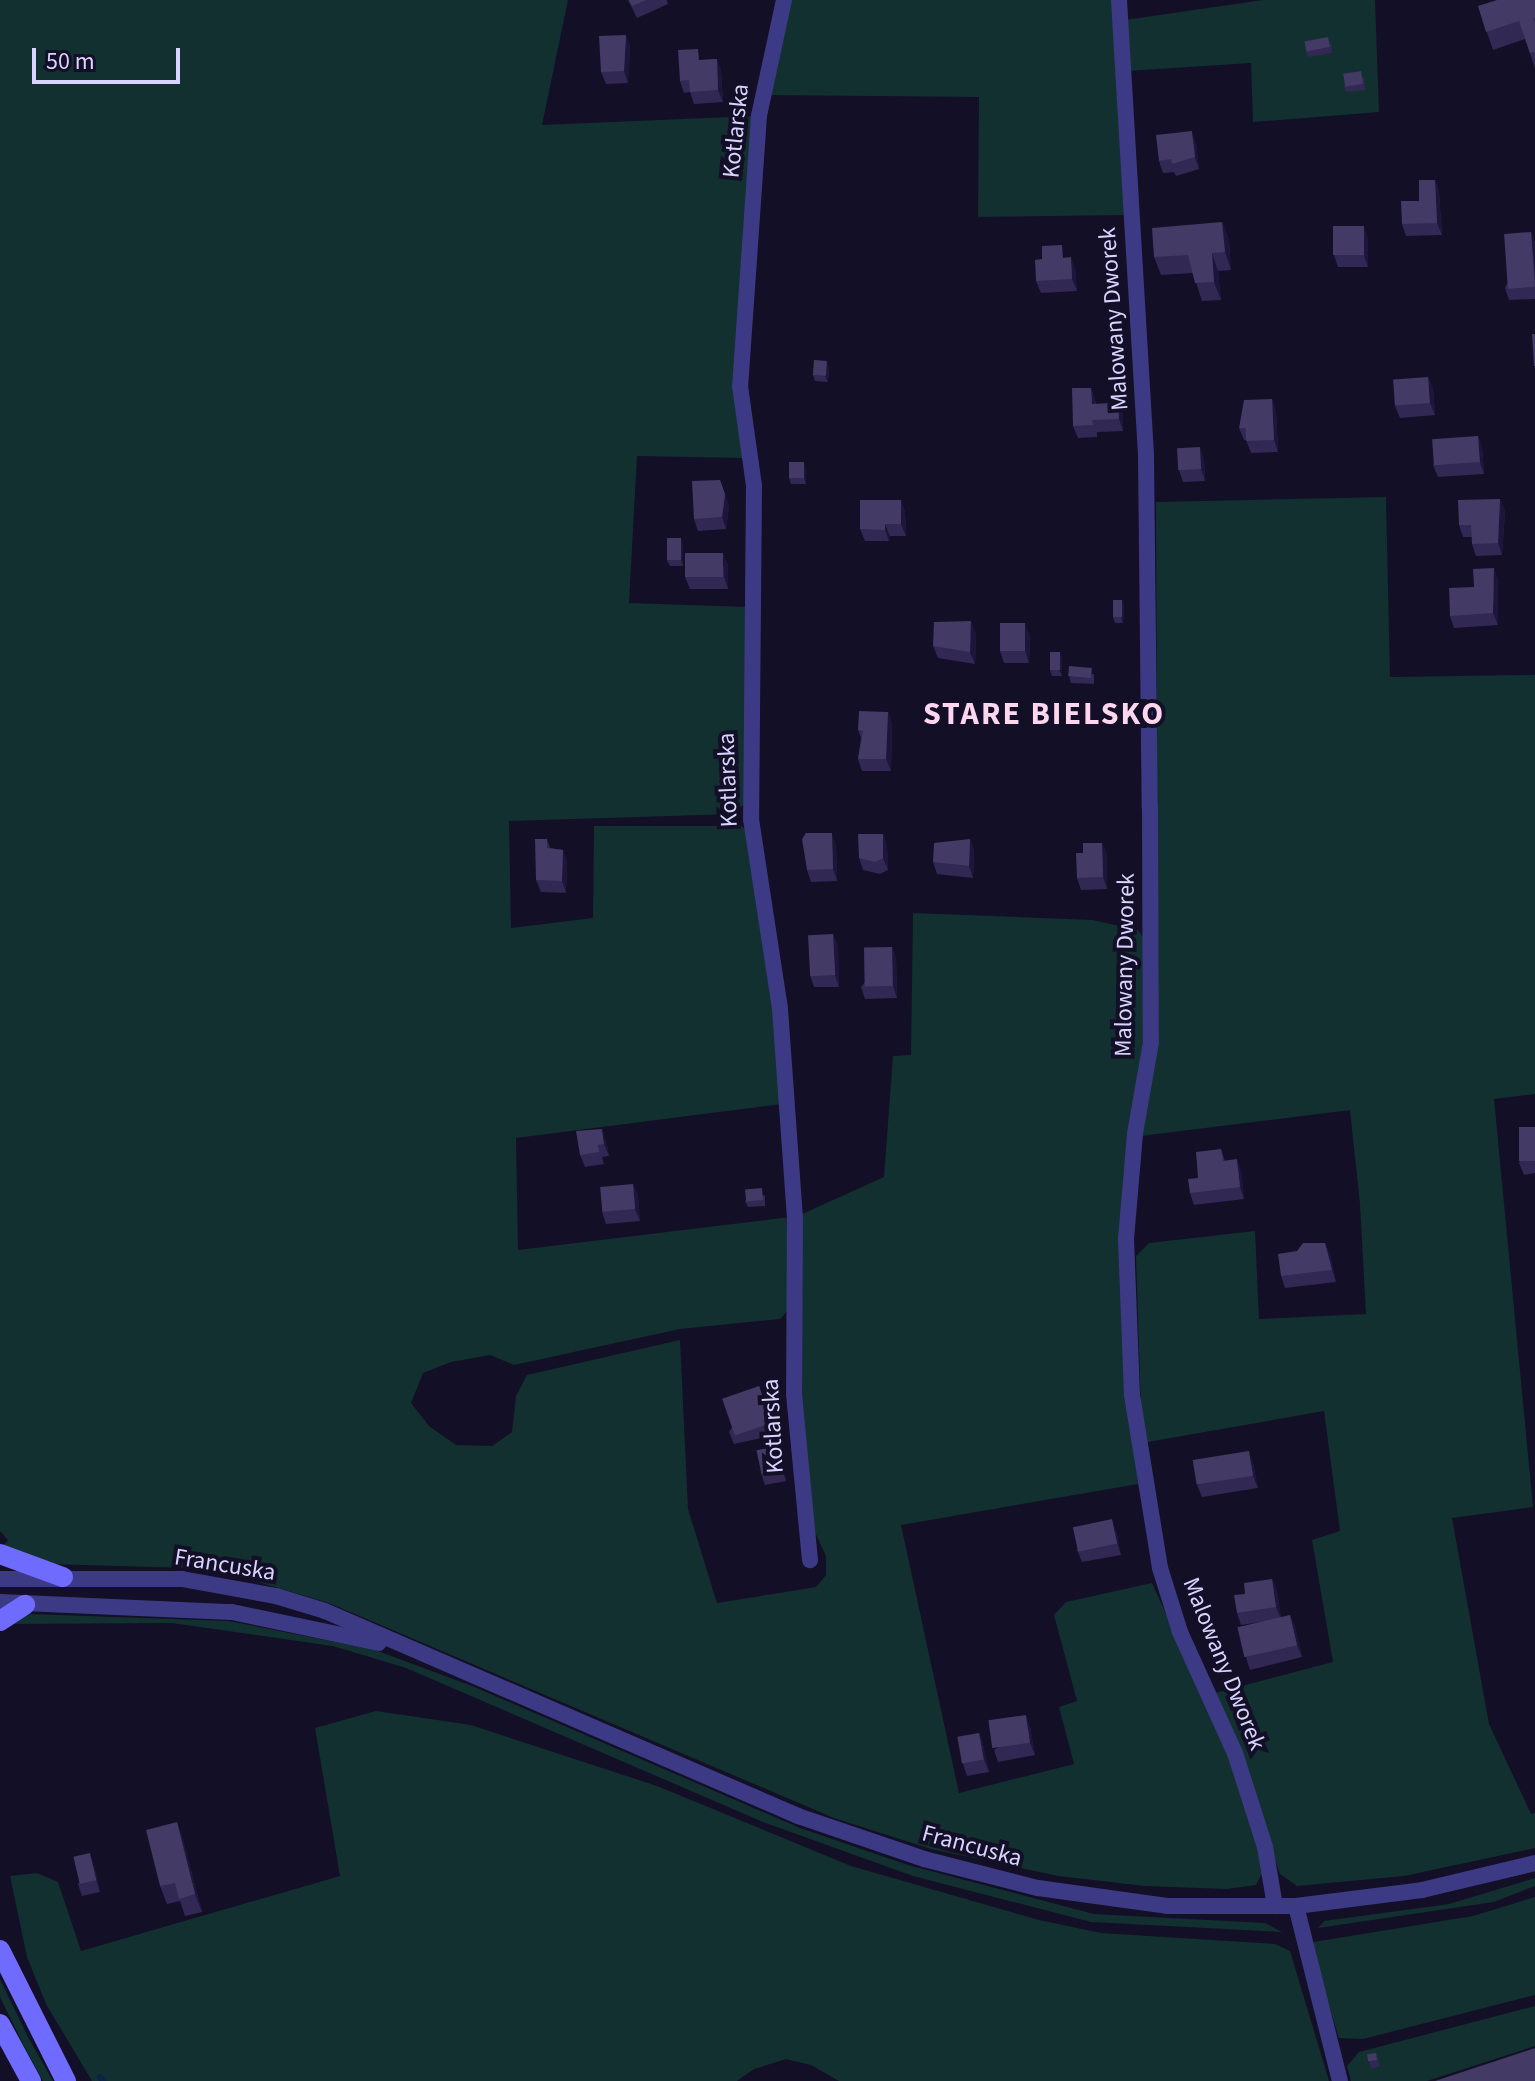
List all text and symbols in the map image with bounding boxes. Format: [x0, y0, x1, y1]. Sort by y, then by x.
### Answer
scale bar [36, 32, 184, 82]
text: 50 m [46, 44, 95, 79]
street label: Kotlarska [717, 82, 755, 180]
street label: Malowany Dworek [1093, 226, 1135, 412]
district label: STARE BIELSKO [923, 695, 1165, 733]
street label: Kotlarska [712, 732, 744, 828]
street label: Malowany Dworek [1109, 873, 1141, 1057]
street label: Kotlarska [756, 1378, 790, 1474]
street label: Francuska [172, 1543, 278, 1587]
street label: Malowany Dworek [1176, 1573, 1272, 1755]
street label: Francuska [919, 1819, 1025, 1873]

